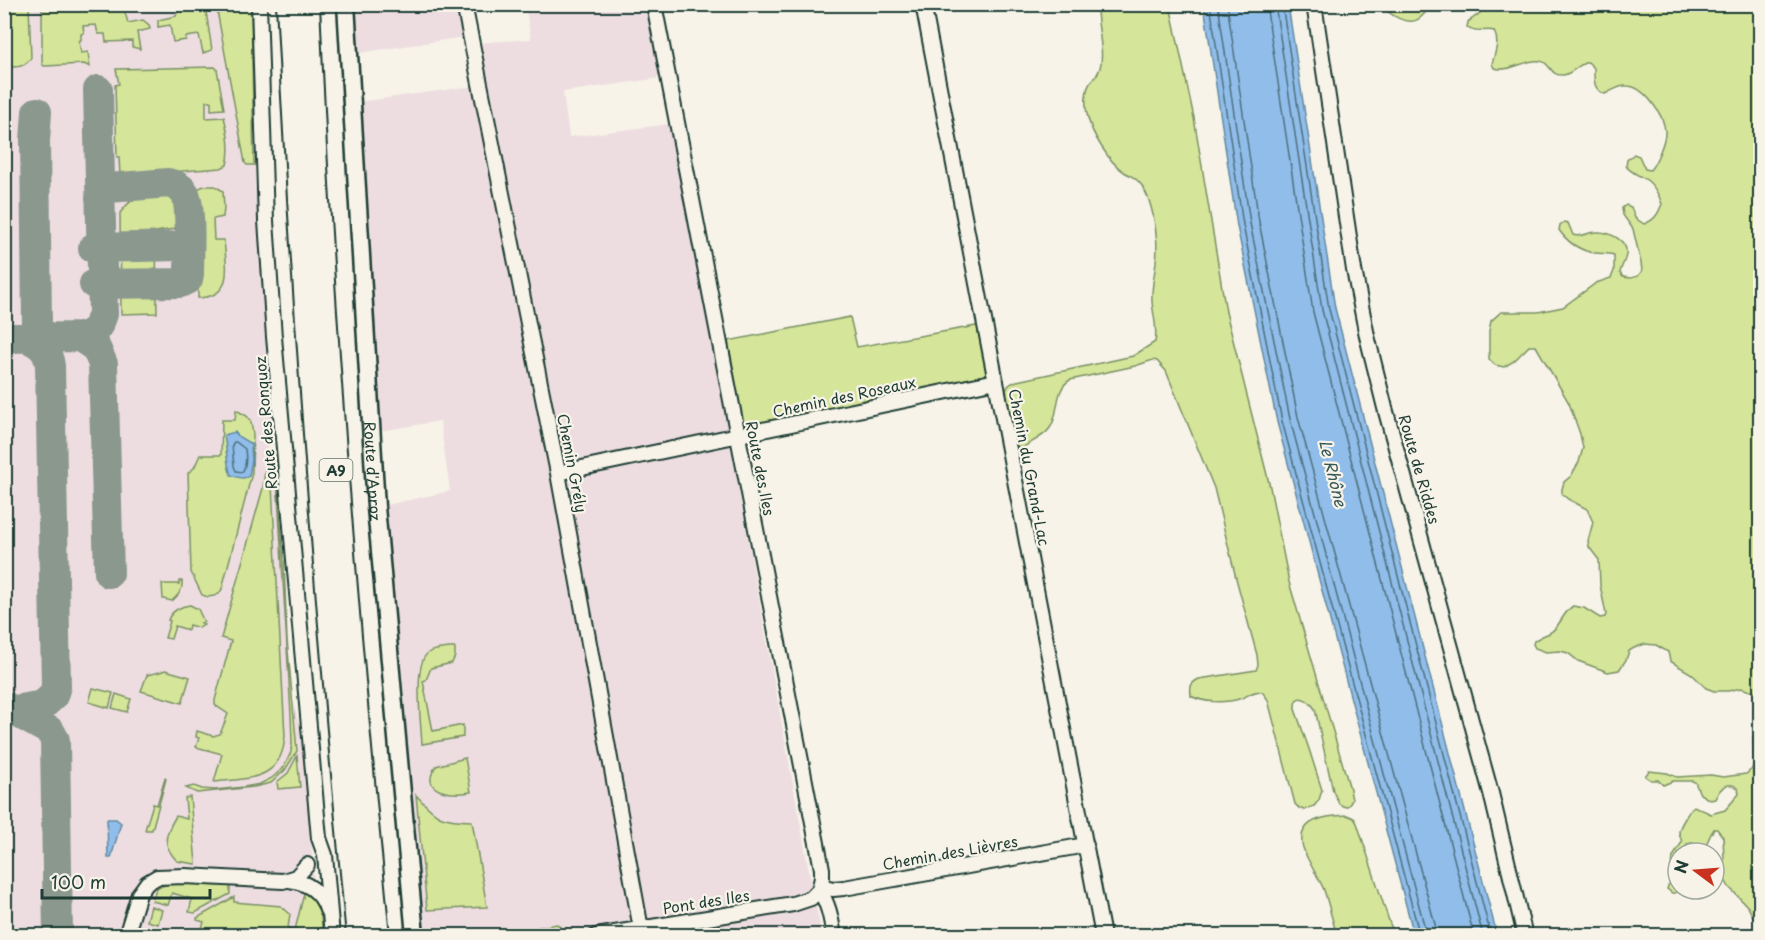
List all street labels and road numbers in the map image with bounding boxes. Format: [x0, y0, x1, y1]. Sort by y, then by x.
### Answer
street label: Route des Ronquoz [248, 355, 282, 491]
street label: Chemin des Roseaux [770, 370, 918, 422]
street label: Chemin du Grand-Lac [1004, 387, 1056, 547]
street label: Chemin Grély [552, 412, 594, 514]
street label: Route de Riddes [1393, 412, 1447, 527]
street label: Route des Iles [741, 418, 782, 518]
street label: Route d'Aproz [359, 421, 389, 522]
road number: A9 [320, 459, 352, 481]
street label: Chemin des Lièvres [881, 829, 1019, 875]
street label: Pont des Iles [661, 883, 751, 919]

